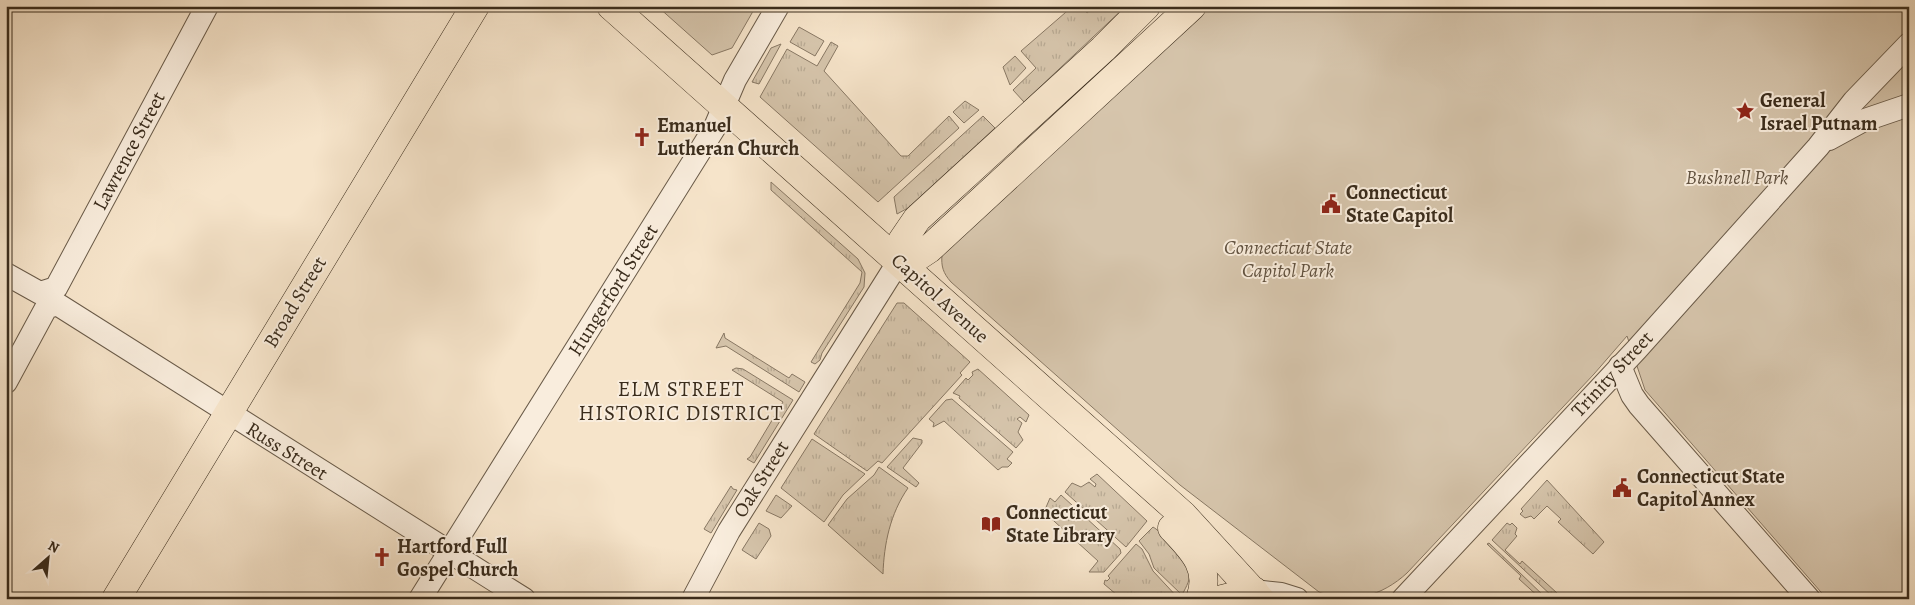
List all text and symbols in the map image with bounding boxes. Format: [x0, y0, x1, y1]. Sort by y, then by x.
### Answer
street label: Lawrence Street [86, 87, 172, 215]
place label: General Israel Putnam [1760, 87, 1878, 137]
place icon: General Israel Putnam [1734, 100, 1756, 122]
place label: Emanuel Lutheran Church [657, 112, 799, 162]
church icon: Emanuel Lutheran Church [631, 126, 653, 148]
park label: Bushnell Park [1686, 164, 1789, 191]
place label: Connecticut State Capitol [1346, 179, 1454, 229]
public building icon: Connecticut State Capitol [1320, 193, 1342, 215]
street label: Hungerford Street [562, 218, 665, 361]
park label: Connecticut State Capitol Park [1224, 234, 1352, 284]
street label: Capitol Avenue [885, 247, 995, 349]
street label: Broad Street [257, 251, 333, 353]
street label: Trinity Street [1565, 325, 1659, 423]
district label: ELM STREET HISTORIC DISTRICT [579, 375, 783, 427]
street label: Russ Street [241, 415, 333, 487]
street label: Oak Street [727, 435, 796, 523]
place label: Connecticut State Capitol Annex [1637, 463, 1785, 513]
public building icon: Connecticut State Capitol Annex [1611, 477, 1633, 499]
place label: Connecticut State Library [1006, 499, 1115, 549]
library icon: Connecticut State Library [980, 513, 1002, 535]
north arrow [22, 532, 72, 582]
place label: Hartford Full Gospel Church [397, 533, 519, 583]
text: N [45, 536, 63, 558]
church icon: Hartford Full Gospel Church [371, 546, 393, 568]

